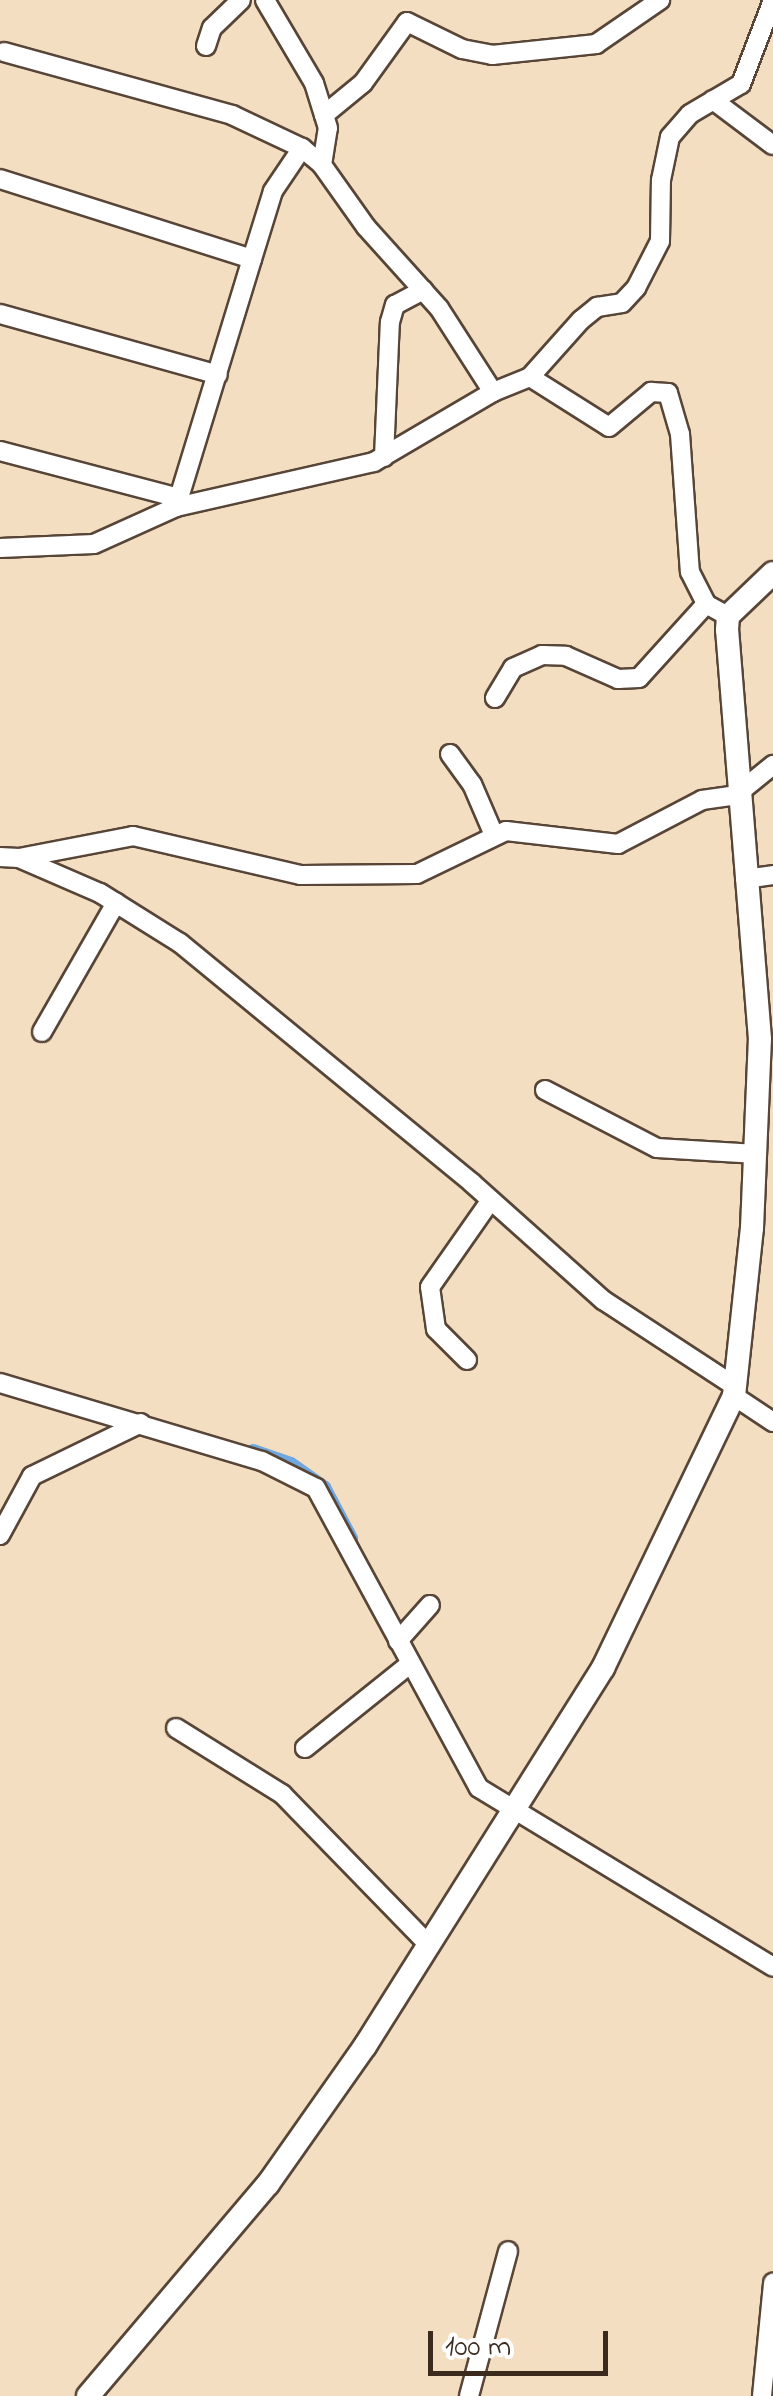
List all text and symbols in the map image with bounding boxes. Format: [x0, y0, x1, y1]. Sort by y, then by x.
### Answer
scale bar [433, 2311, 613, 2373]
text: 100 m [445, 2326, 511, 2370]

